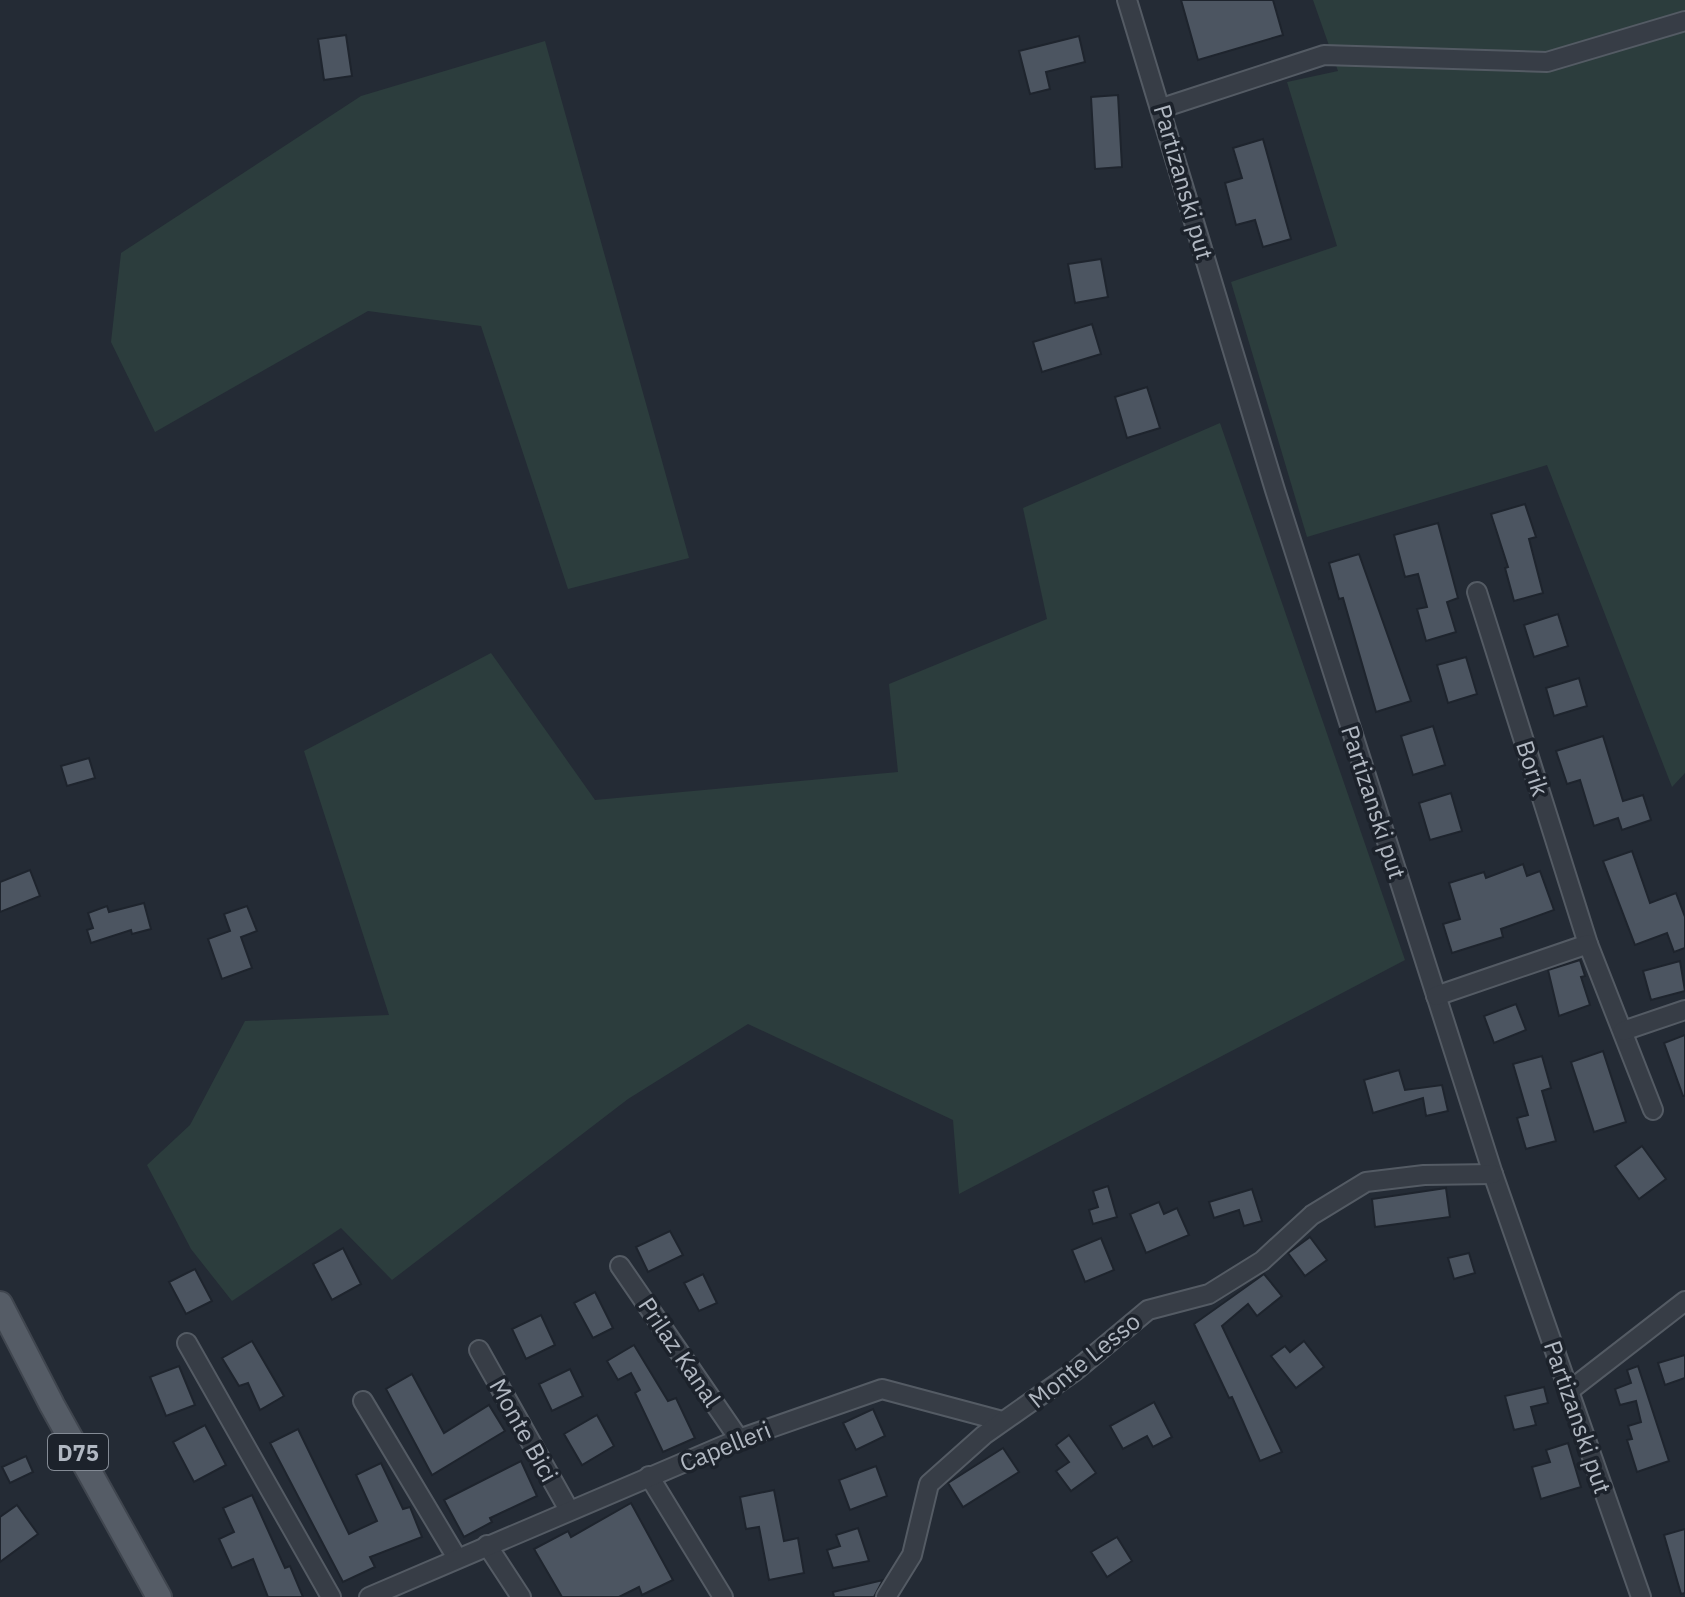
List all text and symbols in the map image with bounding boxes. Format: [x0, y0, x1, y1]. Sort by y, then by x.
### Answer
street label: Partizanski put [1147, 101, 1221, 263]
street label: Partizanski put [1334, 721, 1414, 883]
street label: Borik [1509, 736, 1557, 800]
street label: Prilaz Kanal [632, 1291, 728, 1413]
street label: Monte Lesso [1021, 1305, 1147, 1415]
street label: Partizanski put [1537, 1336, 1619, 1498]
street label: Monte Bici [482, 1373, 566, 1487]
street label: Capelleri [675, 1413, 775, 1479]
road number: D75 [48, 1434, 108, 1470]

